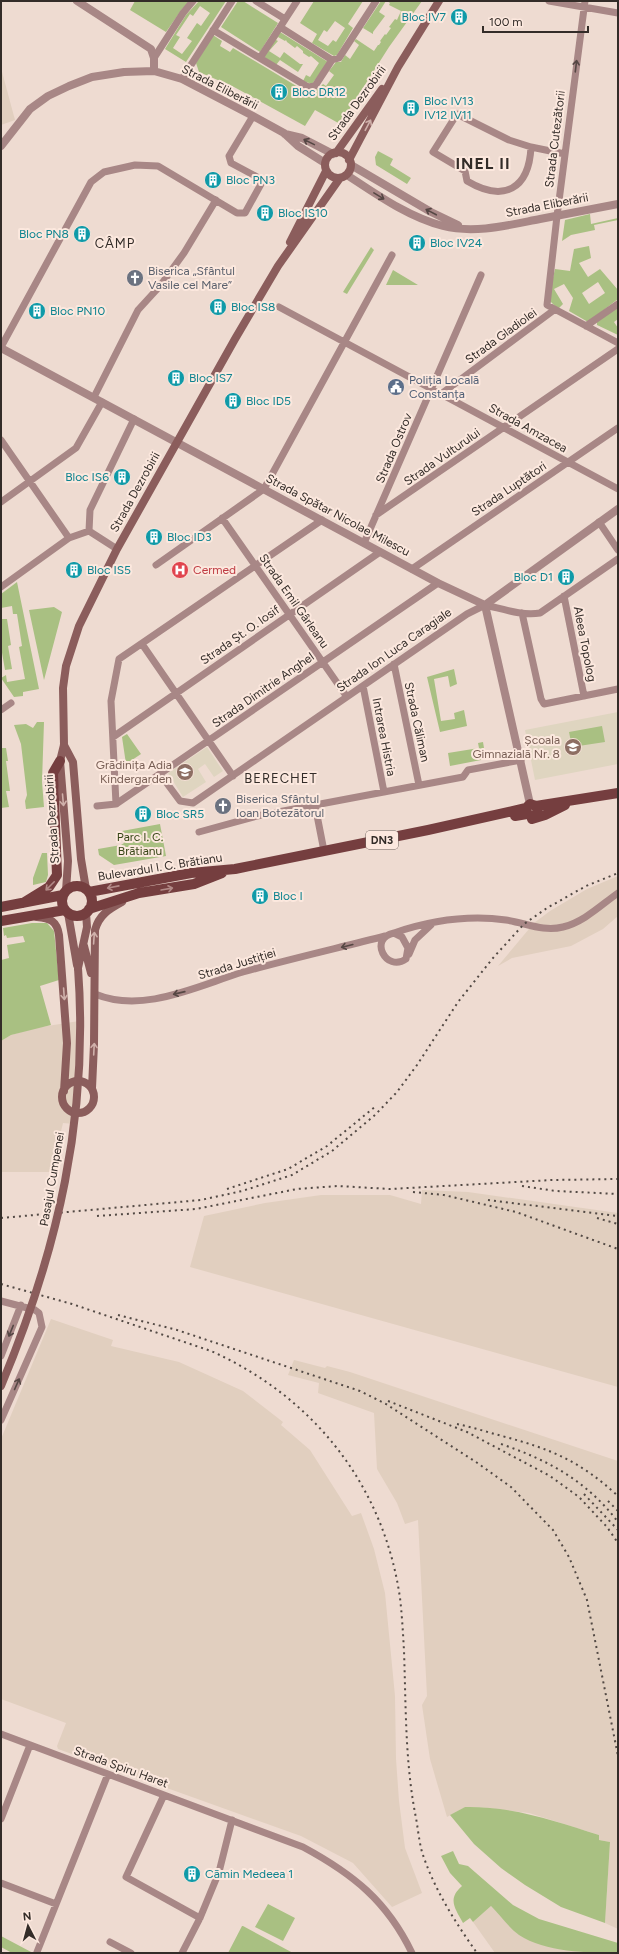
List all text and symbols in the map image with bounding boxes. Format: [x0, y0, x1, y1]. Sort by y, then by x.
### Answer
building icon: Bloc IV7 [449, 7, 469, 27]
scale bar [483, 8, 588, 34]
place label: Bloc IV7 [402, 10, 447, 24]
text: 100 m [489, 15, 523, 29]
one-way arrow [572, 60, 580, 73]
street label: Strada Eliberării [179, 62, 261, 112]
street label: Strada Dezrobirii [325, 63, 389, 143]
building icon: Bloc DR12 [269, 82, 289, 102]
place label: Bloc DR12 [292, 85, 346, 99]
street label: Strada Cutezătorii [542, 90, 568, 188]
place label: Bloc IV13 IV12 IV11 [424, 94, 473, 122]
building icon: Bloc IV13 IV12 IV11 [401, 98, 421, 118]
one-way arrow [364, 119, 372, 131]
one-way arrow [303, 138, 315, 145]
district label: INEL II [455, 154, 511, 173]
building icon: Bloc PN3 [203, 170, 223, 190]
place label: Bloc PN3 [226, 173, 275, 187]
street label: Strada Eliberării [504, 190, 590, 220]
one-way arrow [373, 192, 385, 200]
building icon: Bloc IS10 [255, 203, 275, 223]
place label: Bloc IS10 [278, 206, 328, 220]
one-way arrow [425, 208, 437, 215]
building icon: Bloc PN8 [72, 224, 92, 244]
place label: Bloc PN8 [19, 227, 69, 241]
building icon: Bloc IV24 [407, 233, 427, 253]
district label: CÂMP [95, 236, 135, 251]
place label: Bloc IV24 [430, 236, 483, 250]
place label: Biserica „Sfântul Vasile cel Mare” [148, 264, 235, 292]
church icon: Biserica „Sfântul Vasile cel Mare” [125, 268, 145, 288]
building icon: Bloc IS8 [208, 297, 228, 317]
place label: Bloc IS8 [231, 300, 275, 314]
building icon: Bloc PN10 [27, 301, 47, 321]
place label: Bloc PN10 [50, 304, 106, 318]
street label: Strada Gladiolei [463, 305, 539, 367]
building icon: Bloc IS7 [166, 368, 186, 388]
place label: Bloc IS7 [189, 371, 233, 385]
place label: Poliția Locală Constanța [409, 373, 479, 401]
public building icon: Poliția Locală Constanța [386, 377, 406, 397]
building icon: Bloc ID5 [223, 391, 243, 411]
place label: Bloc ID5 [246, 394, 291, 408]
street label: Strada Amzacea [486, 401, 570, 455]
street label: Strada Ostrov [373, 410, 415, 485]
street label: Strada Vulturului [401, 425, 483, 489]
street label: Strada Dezrobirii [107, 450, 163, 534]
street label: Strada Luptători [469, 459, 549, 519]
building icon: Bloc IS6 [112, 467, 132, 487]
place label: Bloc IS6 [65, 470, 109, 484]
street label: Strada Spătar Nicolae Milescu [264, 471, 412, 559]
building icon: Bloc ID3 [144, 527, 164, 547]
place label: Bloc ID3 [167, 530, 211, 544]
street label: Strada Emil Gârleanu [256, 551, 332, 651]
building icon: Bloc IS5 [64, 560, 84, 580]
hospital icon: Cermed [170, 560, 190, 580]
place label: Bloc IS5 [87, 563, 131, 577]
place label: Cermed [193, 563, 236, 577]
building icon: Bloc D1 [556, 567, 576, 587]
place label: Bloc D1 [513, 570, 553, 584]
street label: Strada Șt. O. Iosif [198, 602, 283, 668]
street label: Strada Ion Luca Caragiale [334, 605, 454, 695]
street label: Aleea Topolog [571, 605, 599, 683]
street label: Strada Dimitrie Anghel [209, 650, 317, 730]
street label: Strada Căliman [402, 681, 432, 764]
street label: Intrarea Histria [370, 697, 398, 777]
place label: Școala Gimnazială Nr. 8 [472, 733, 560, 761]
school or university icon: Școala Gimnazială Nr. 8 [563, 737, 583, 757]
place label: Grădinița Adia Kindergarden [96, 758, 172, 786]
school or university icon: Grădinița Adia Kindergarden [175, 762, 195, 782]
district label: BERECHET [244, 771, 318, 786]
street label: Strada Dezrobirii [42, 774, 62, 864]
place label: Biserica Sfântul Ioan Botezătorul [236, 792, 324, 820]
one-way arrow [59, 793, 66, 806]
church icon: Biserica Sfântul Ioan Botezătorul [213, 796, 233, 816]
building icon: Bloc SR5 [133, 804, 153, 824]
place label: Bloc SR5 [156, 807, 204, 821]
park label: Parc I. C. Brătianu [117, 830, 163, 858]
road number: DN3 [366, 831, 398, 849]
street label: Bulevardul I. C. Brătianu [97, 850, 223, 884]
one-way arrow [45, 881, 55, 891]
one-way arrow [107, 884, 120, 892]
one-way arrow [160, 884, 173, 892]
building icon: Bloc I [250, 886, 270, 906]
place label: Bloc I [273, 889, 303, 903]
one-way arrow [91, 932, 98, 945]
one-way arrow [341, 942, 354, 950]
street label: Strada Justiției [196, 946, 278, 982]
one-way arrow [61, 987, 68, 1000]
one-way arrow [173, 989, 186, 997]
one-way arrow [90, 1043, 98, 1056]
street label: Pasajul Cumpenei [37, 1131, 67, 1227]
one-way arrow [7, 1324, 15, 1336]
one-way arrow [14, 1379, 21, 1391]
street label: Strada Spiru Haret [72, 1743, 171, 1791]
building icon: Cămin Medeea 1 [182, 1864, 202, 1884]
place label: Cămin Medeea 1 [205, 1867, 293, 1881]
north arrow [8, 1906, 48, 1946]
text: N [22, 1910, 32, 1923]

